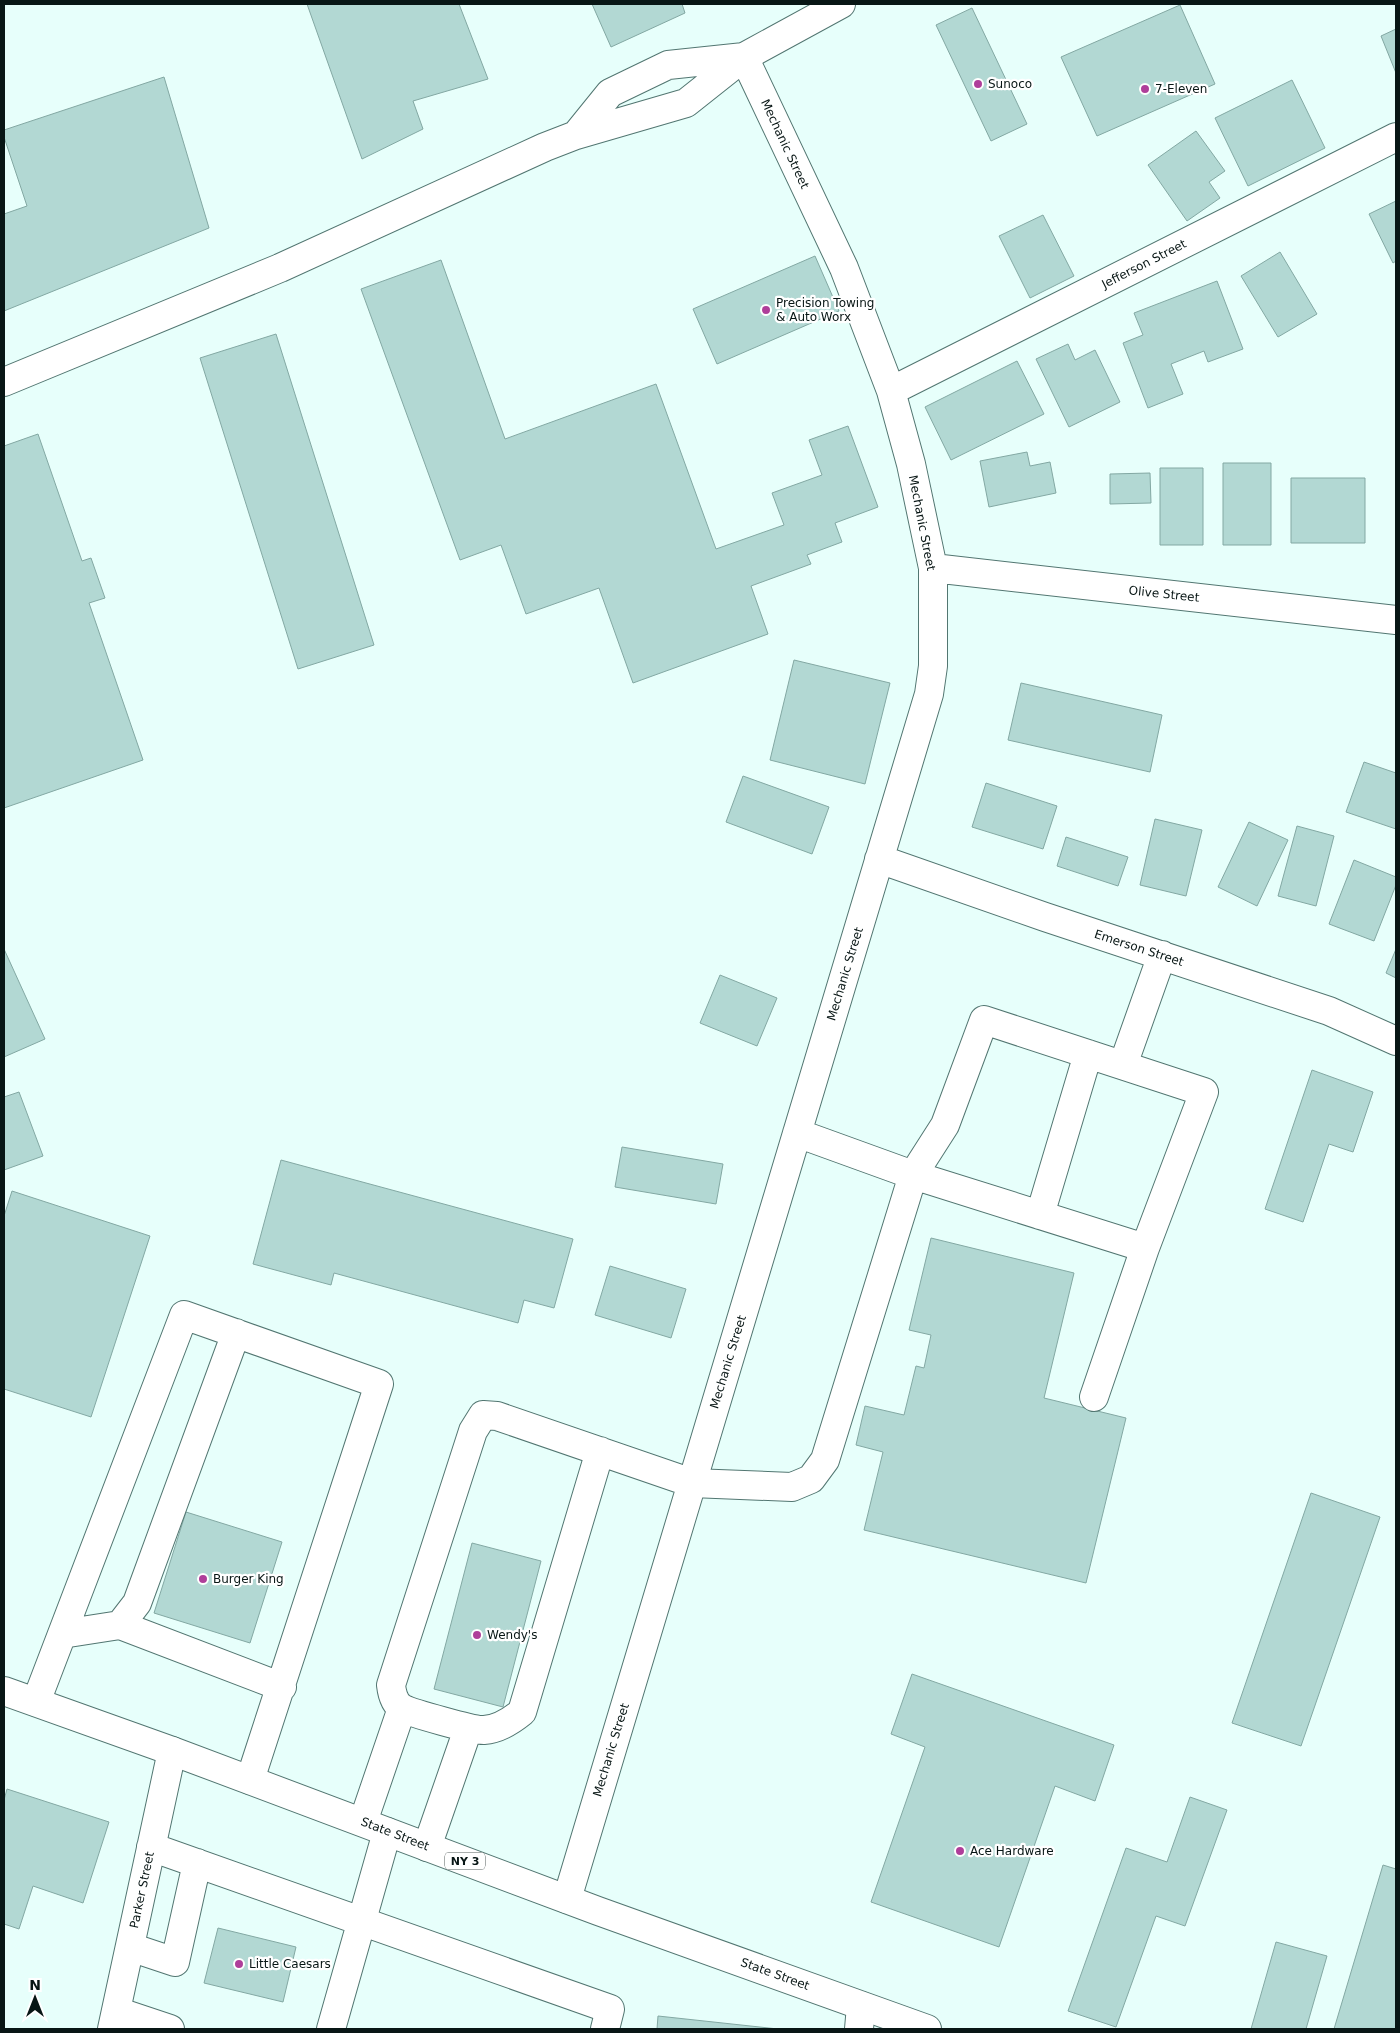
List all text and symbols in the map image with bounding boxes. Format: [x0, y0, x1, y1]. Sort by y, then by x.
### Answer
place label: Sunoco [988, 77, 1032, 91]
marker: Sunoco [972, 78, 984, 90]
place label: 7-Eleven [1155, 82, 1207, 96]
marker: 7-Eleven [1139, 83, 1151, 95]
street label: Mechanic Street [758, 97, 812, 191]
street label: Jefferson Street [1099, 237, 1189, 292]
place label: Precision Towing & Auto Worx [776, 296, 874, 324]
marker: Precision Towing & Auto Worx [760, 304, 772, 316]
street label: Mechanic Street [906, 474, 938, 572]
street label: Olive Street [1128, 583, 1200, 605]
street label: Mechanic Street [824, 925, 866, 1022]
street label: Emerson Street [1093, 927, 1186, 969]
street label: Mechanic Street [707, 1313, 749, 1410]
place label: Burger King [213, 1572, 284, 1586]
marker: Burger King [197, 1573, 209, 1585]
place label: Wendy's [487, 1628, 537, 1642]
marker: Wendy's [471, 1629, 483, 1641]
street label: Mechanic Street [590, 1701, 632, 1798]
street label: State Street [359, 1815, 431, 1854]
place label: Ace Hardware [970, 1844, 1054, 1858]
marker: Ace Hardware [954, 1845, 966, 1857]
street label: Parker Street [127, 1850, 157, 1930]
road number: NY 3 [445, 1852, 485, 1870]
street label: State Street [739, 1955, 812, 1993]
place label: Little Caesars [249, 1957, 331, 1971]
marker: Little Caesars [233, 1958, 245, 1970]
north arrow [10, 1973, 60, 2023]
text: N [29, 1977, 41, 1993]

